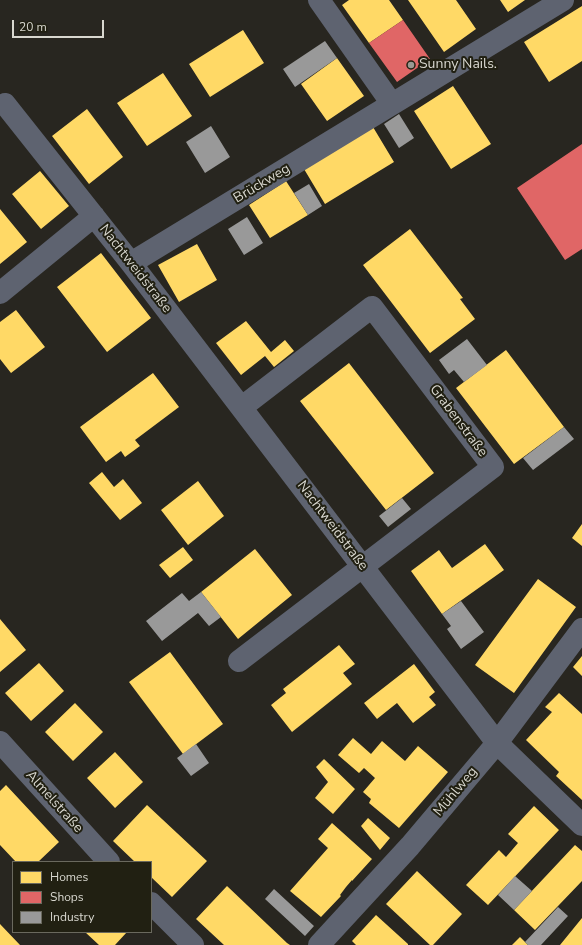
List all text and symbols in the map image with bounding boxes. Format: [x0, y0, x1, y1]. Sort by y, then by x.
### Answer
scale bar [14, 12, 106, 38]
text: 20 m [19, 19, 47, 35]
place label: Sunny Nails. [419, 57, 497, 73]
marker: Sunny Nails. [406, 60, 416, 70]
street label: Brückweg [231, 161, 293, 207]
street label: Nachtweidstraße [95, 221, 175, 317]
street label: Grabenstraße [425, 382, 491, 460]
street label: Nachtweidstraße [293, 478, 371, 574]
street label: Mühlweg [431, 764, 481, 820]
street label: Almelstraße [22, 767, 86, 837]
legend [12, 861, 152, 933]
text: Homes [50, 869, 88, 885]
text: Shops [50, 889, 84, 905]
text: Industry [50, 909, 94, 925]

